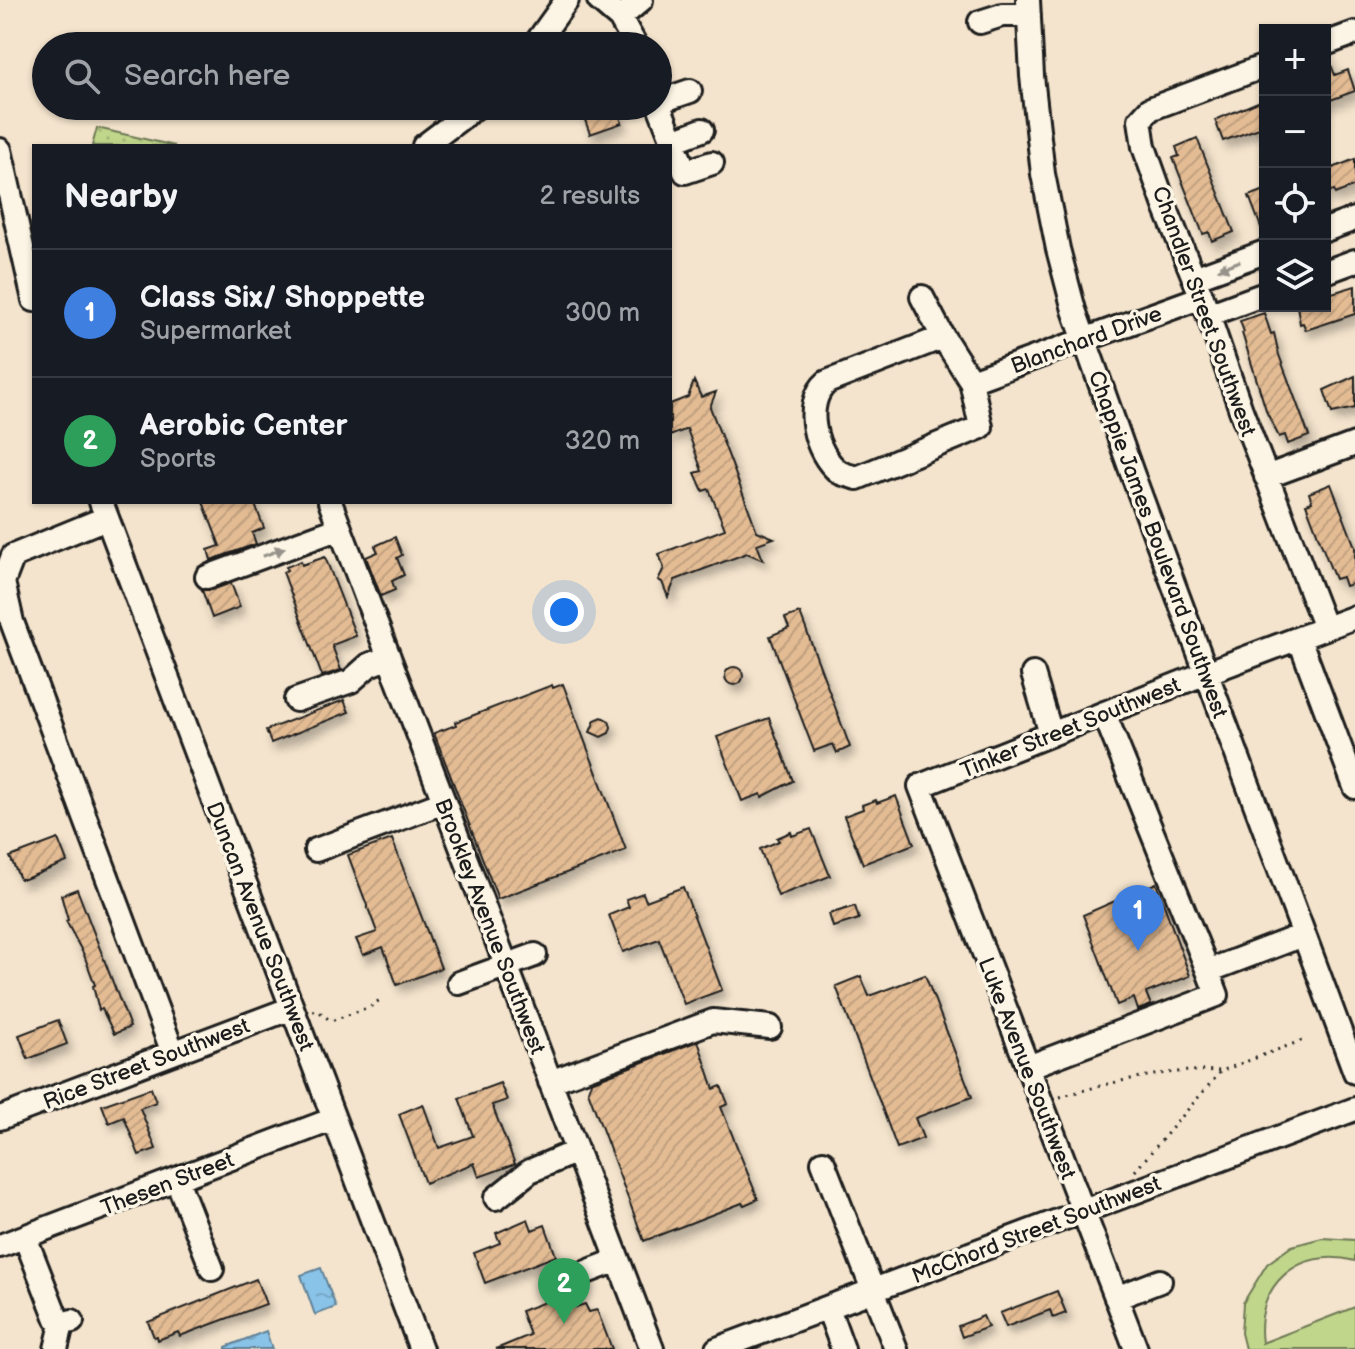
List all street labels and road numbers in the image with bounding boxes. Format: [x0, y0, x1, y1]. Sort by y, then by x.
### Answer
street label: Chandler Street Southwest [1146, 183, 1262, 441]
street label: Blanchard Drive [1007, 301, 1166, 380]
street label: Chappie James Boulevard Southwest [1082, 367, 1233, 722]
street label: Tinker Street Southwest [957, 672, 1185, 785]
street label: Brookley Avenue Southwest [428, 795, 551, 1058]
street label: Duncan Avenue Southwest [200, 798, 320, 1055]
street label: Luke Avenue Southwest [972, 954, 1081, 1184]
street label: Rice Street Southwest [40, 1012, 254, 1116]
street label: Thesen Street [97, 1147, 238, 1222]
street label: McChord Street Southwest [908, 1170, 1165, 1290]

